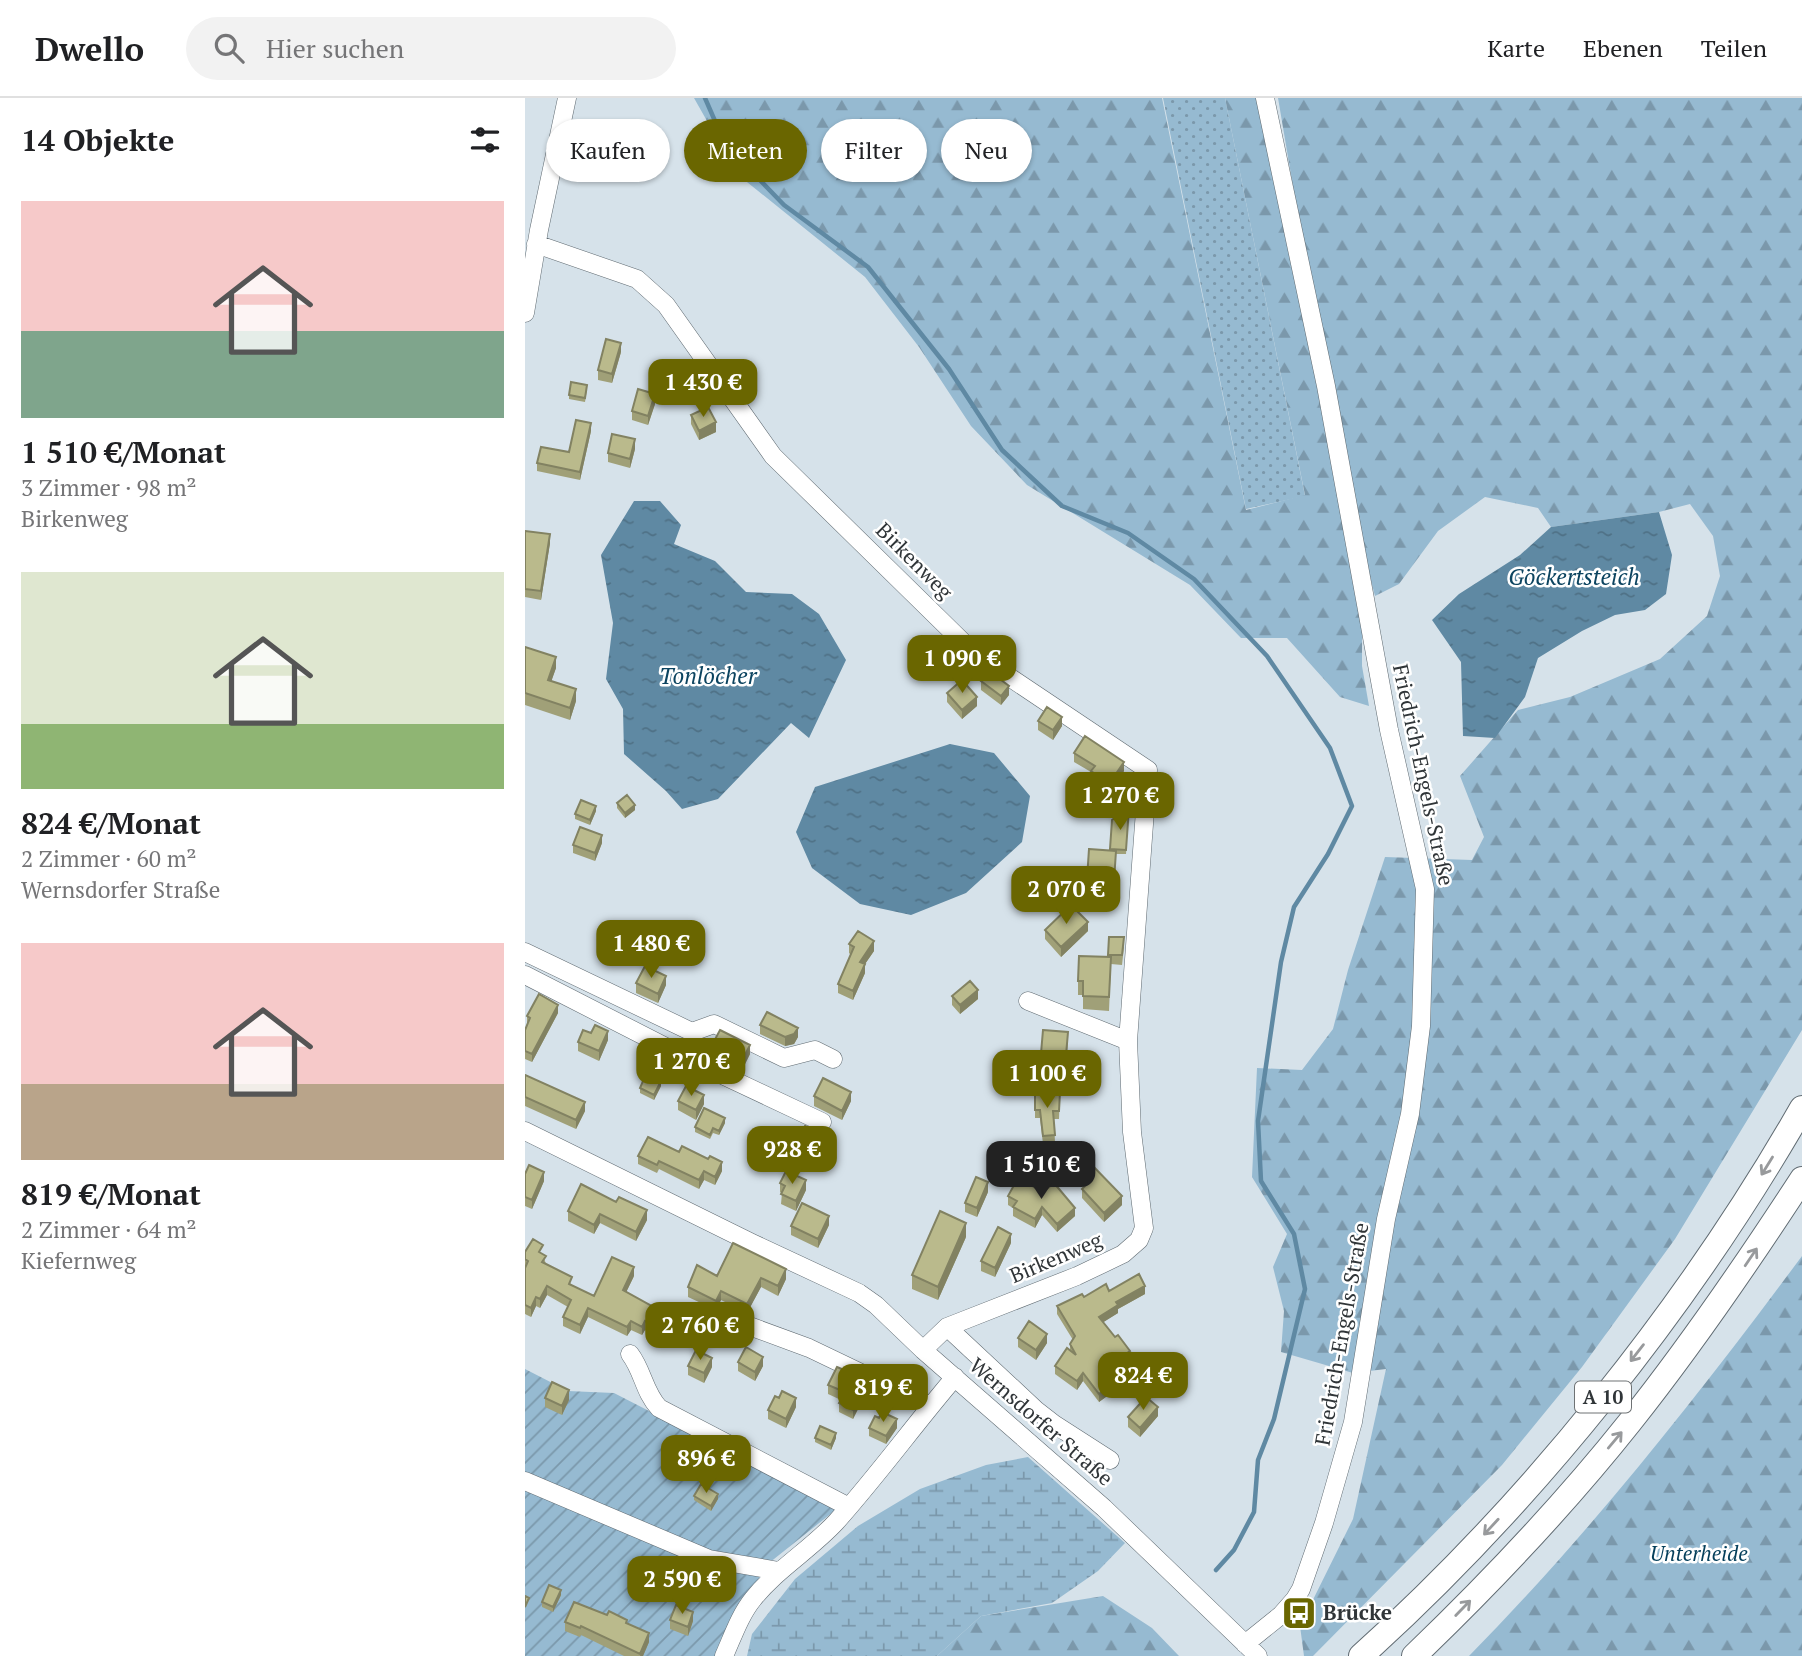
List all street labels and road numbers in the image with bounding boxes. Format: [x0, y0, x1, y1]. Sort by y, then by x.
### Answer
street label: Birkenweg [870, 516, 960, 605]
street label: Friedrich-Engels-Straße [1387, 661, 1461, 888]
street label: Friedrich-Engels-Straße [1308, 1220, 1374, 1447]
street label: Birkenweg [1005, 1225, 1107, 1289]
street label: Wernsdorfer Straße [964, 1351, 1120, 1492]
road number: A 10 [1575, 1382, 1631, 1413]

